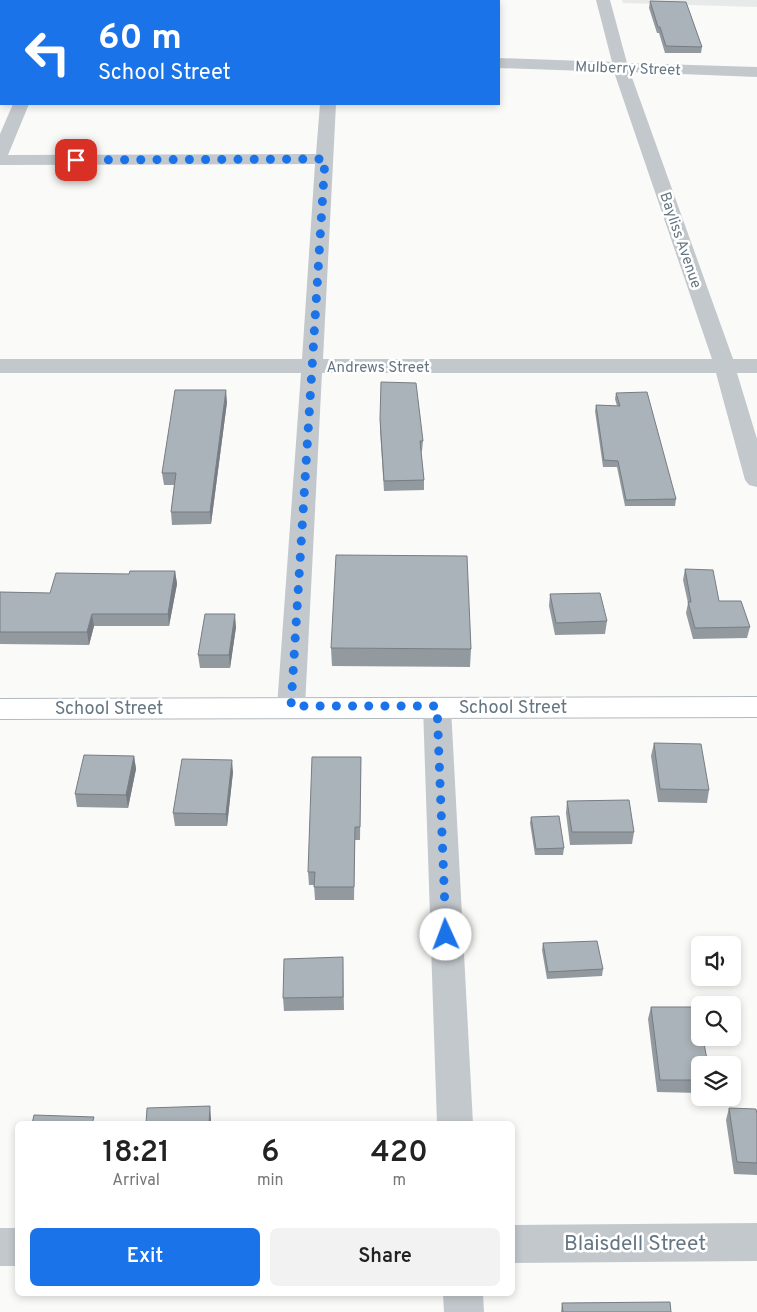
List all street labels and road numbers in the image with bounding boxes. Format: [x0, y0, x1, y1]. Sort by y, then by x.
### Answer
street label: Mulberry Street [575, 58, 681, 81]
street label: Bayliss Avenue [654, 190, 705, 291]
street label: Andrews Street [326, 359, 430, 378]
street label: School Street [459, 697, 567, 720]
street label: School Street [55, 698, 163, 721]
street label: Blaisdell Street [564, 1231, 706, 1258]

